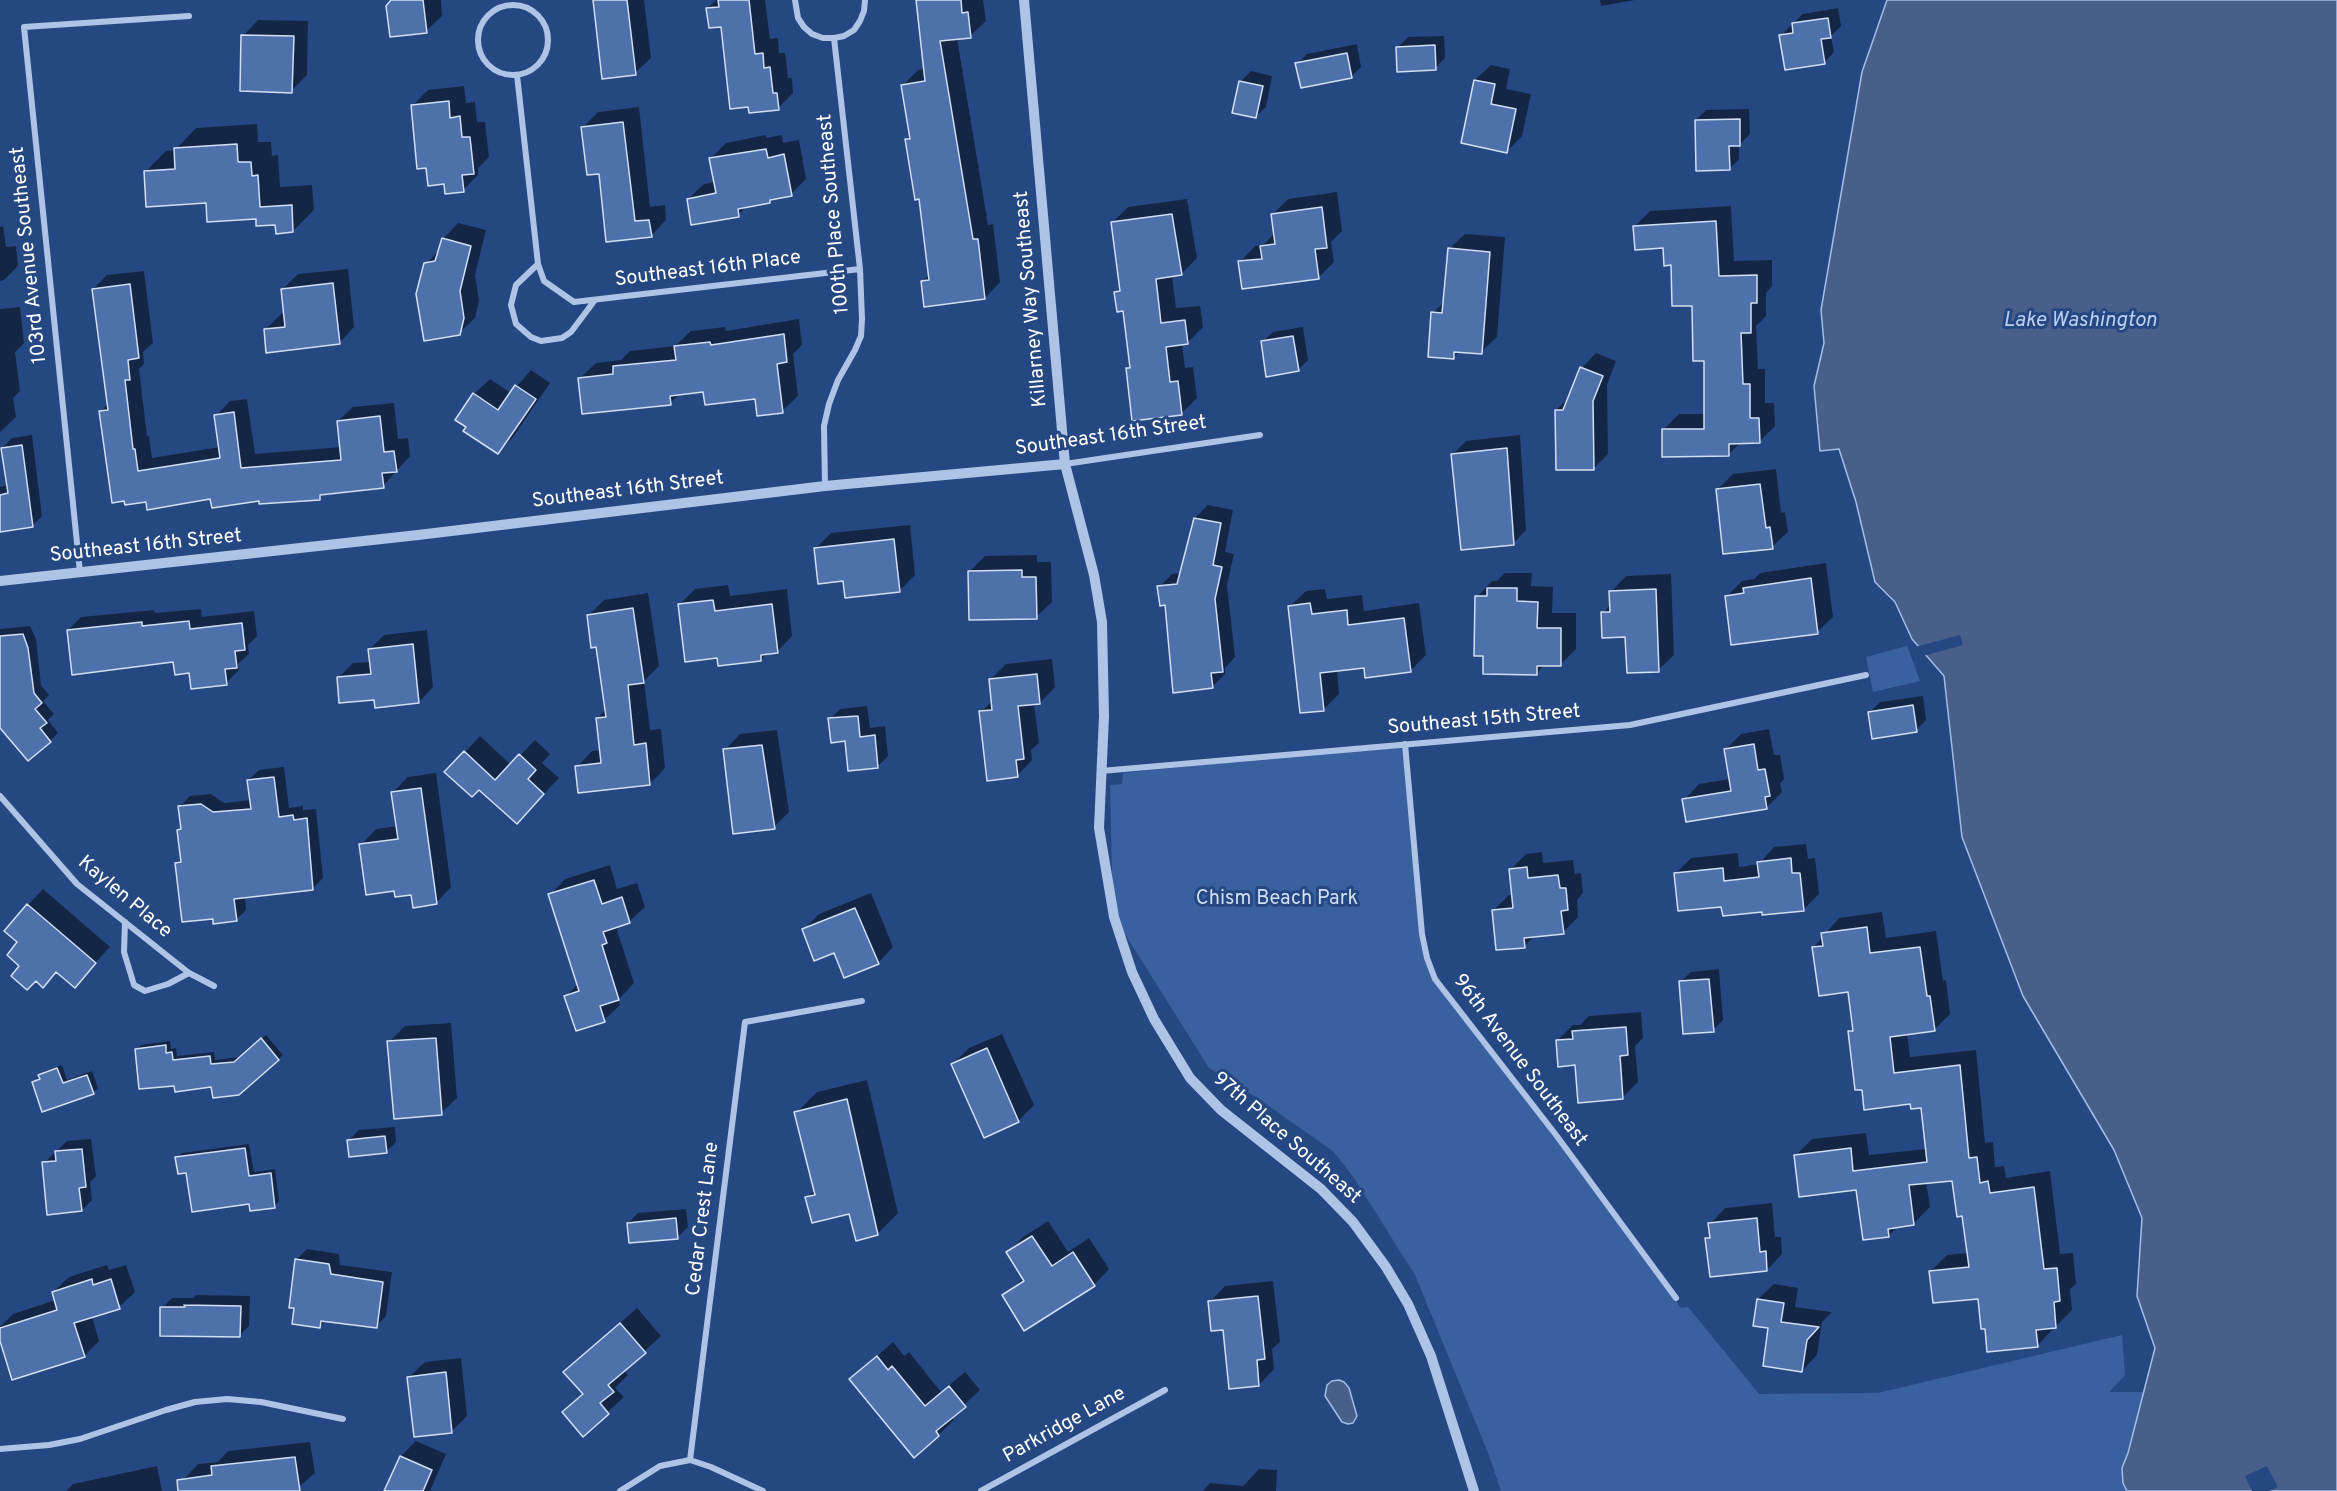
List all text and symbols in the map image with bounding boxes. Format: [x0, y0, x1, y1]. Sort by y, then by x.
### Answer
street label: 100th Place Southeast [814, 113, 856, 315]
street label: 103rd Avenue Southeast [7, 145, 53, 365]
street label: Killarney Way Southeast [1011, 190, 1053, 408]
street label: Southeast 16th Place [613, 247, 803, 293]
water label: Lake Washington [2003, 309, 2157, 335]
street label: Southeast 16th Street [1014, 412, 1208, 462]
street label: Southeast 16th Street [531, 467, 725, 515]
street label: Southeast 16th Street [49, 525, 243, 569]
street label: Southeast 15th Street [1387, 701, 1581, 741]
street label: Kaylen Place [72, 852, 176, 944]
park label: Chism Beach Park [1196, 888, 1358, 912]
street label: 96th Avenue Southeast [1446, 970, 1592, 1152]
street label: 97th Place Southeast [1207, 1068, 1365, 1210]
street label: Cedar Crest Lane [683, 1141, 725, 1297]
street label: Parkridge Lane [1000, 1382, 1130, 1470]

